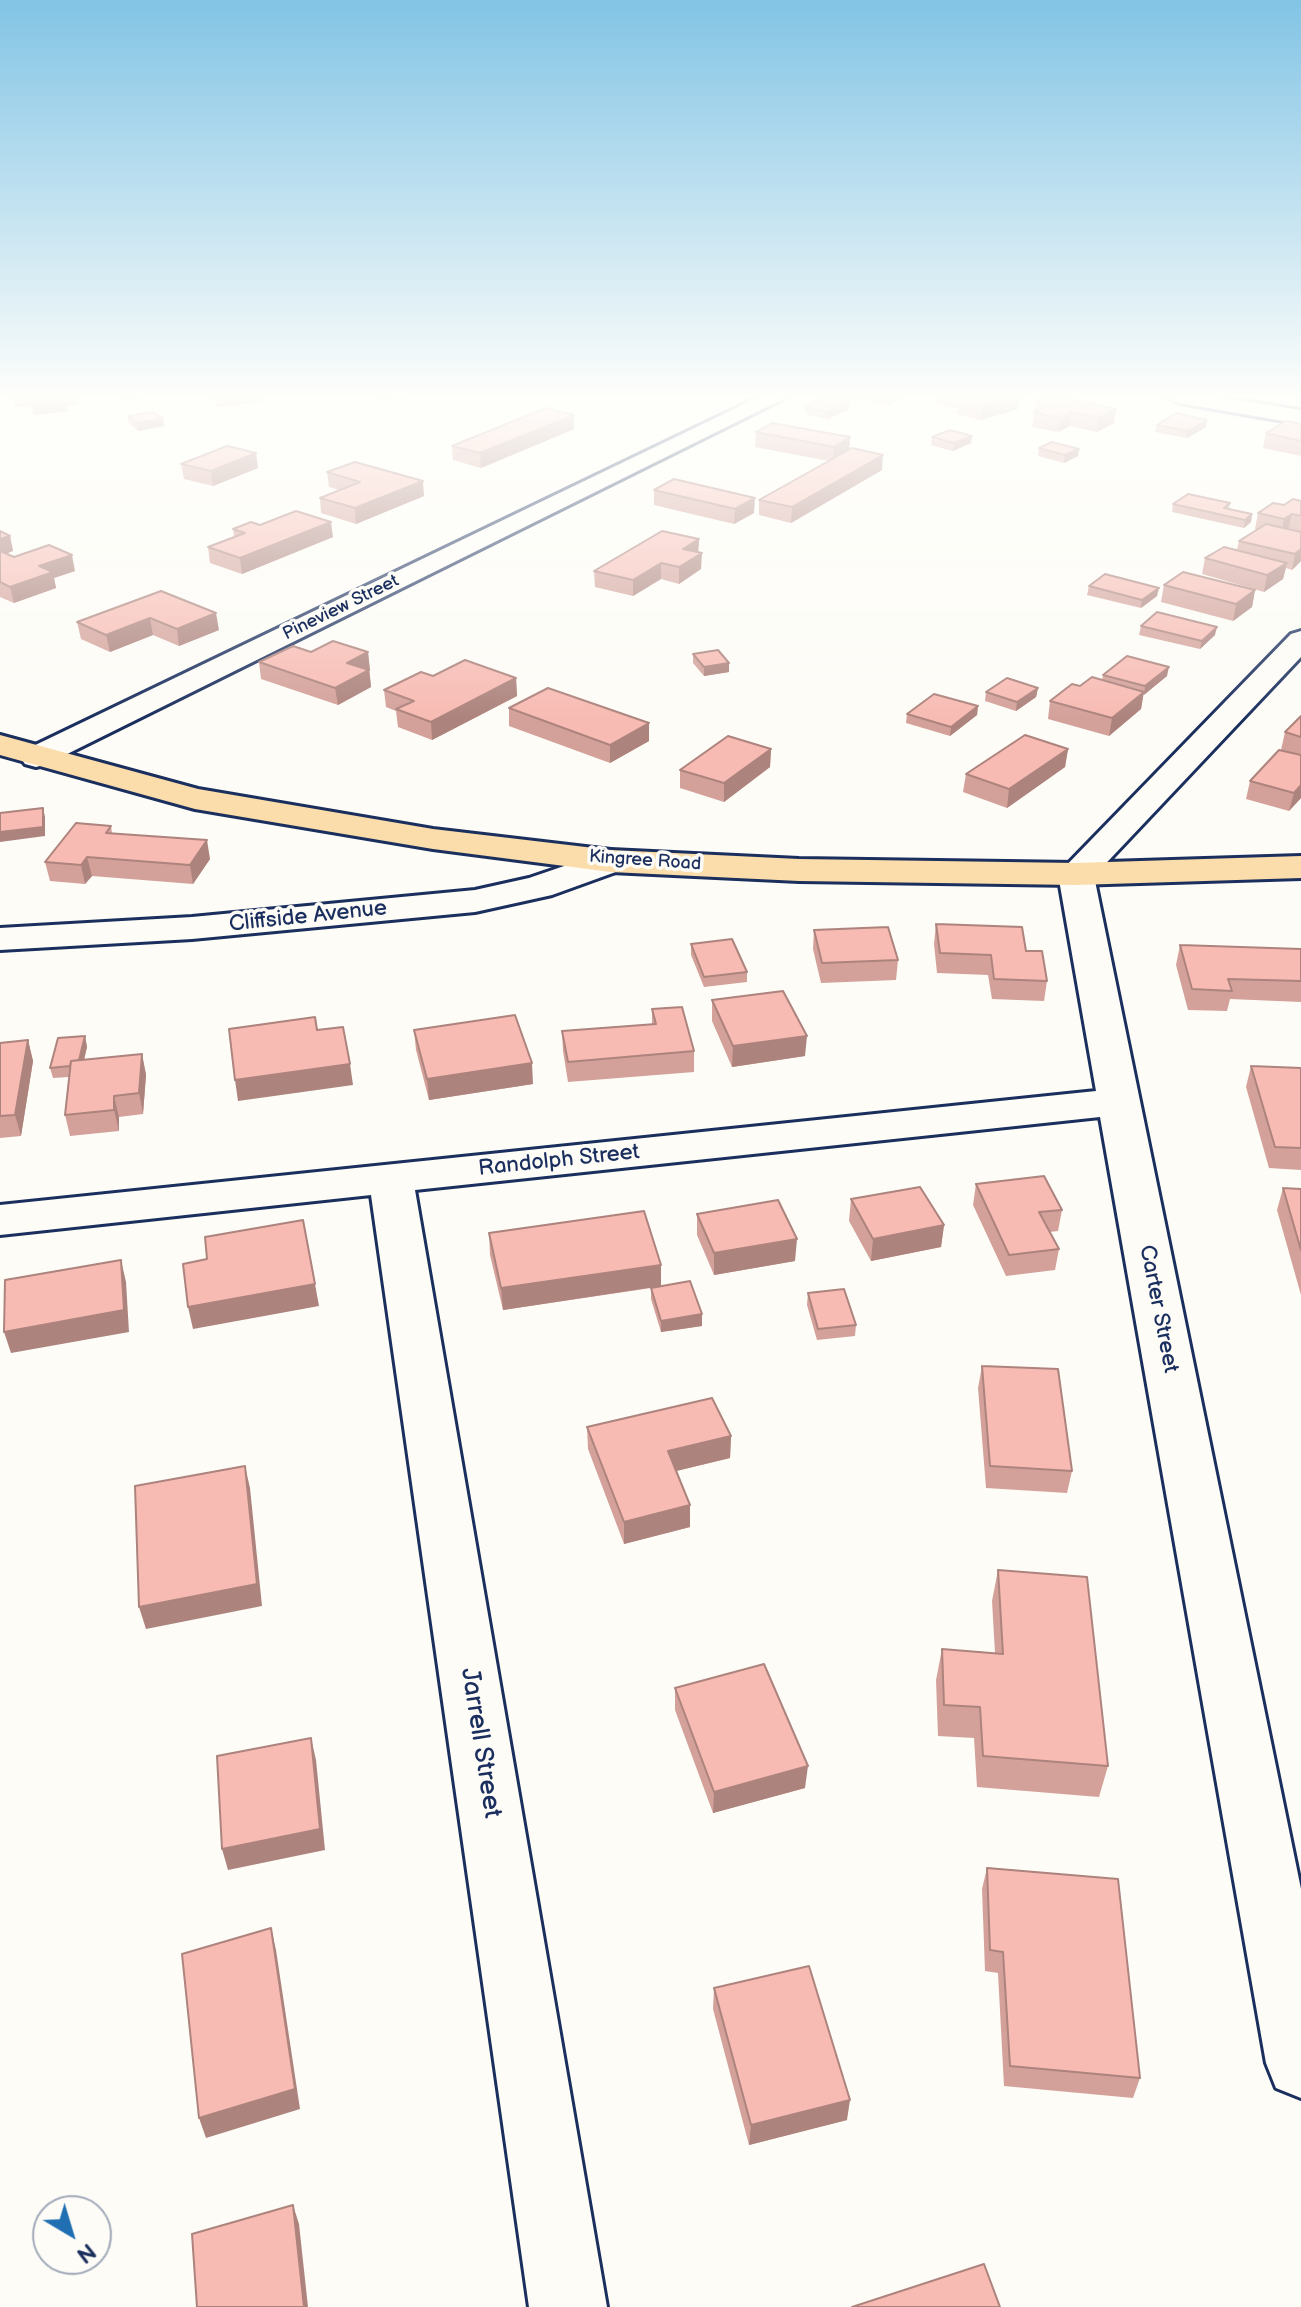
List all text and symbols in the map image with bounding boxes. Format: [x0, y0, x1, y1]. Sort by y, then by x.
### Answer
street label: Pineview Street [280, 571, 402, 645]
street label: Kingree Road [588, 846, 702, 876]
street label: Cliffside Avenue [228, 896, 388, 938]
street label: Randolph Street [477, 1139, 641, 1183]
street label: Carter Street [1133, 1243, 1183, 1375]
street label: Jarrell Street [453, 1666, 507, 1820]
north arrow [32, 2195, 112, 2275]
text: N [71, 2237, 101, 2268]

